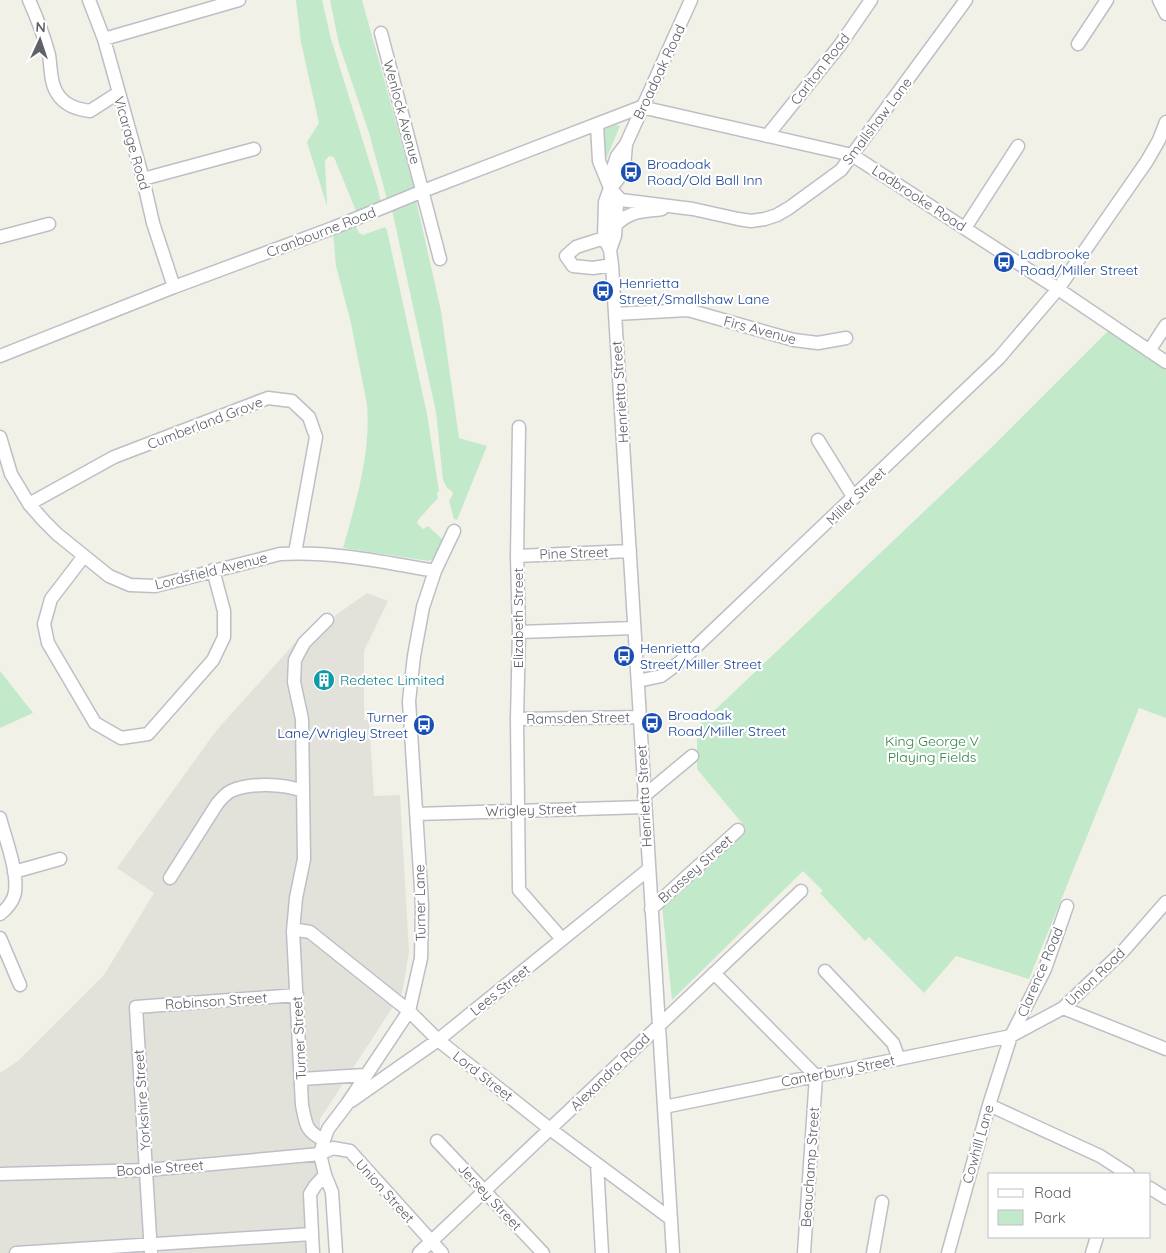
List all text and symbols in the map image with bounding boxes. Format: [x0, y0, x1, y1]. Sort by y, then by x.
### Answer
north arrow [15, 15, 65, 65]
text: N [35, 18, 46, 36]
street label: Broadoak Road [629, 22, 689, 122]
street label: Carlton Road [786, 30, 854, 108]
street label: Wenlock Avenue [379, 58, 425, 166]
street label: Smallshaw Lane [838, 74, 916, 168]
street label: Vicarage Road [110, 94, 154, 192]
place label: Broadoak Road/Old Ball Inn [647, 155, 763, 189]
bus stop icon: Broadoak Road/Old Ball Inn [619, 160, 643, 184]
street label: Ladbrooke Road [869, 161, 969, 235]
street label: Cranbourne Road [264, 203, 378, 261]
place label: Ladbrooke Road/Miller Street [1020, 245, 1139, 279]
bus stop icon: Ladbrooke Road/Miller Street [992, 250, 1016, 274]
place label: Henrietta Street/Smallshaw Lane [619, 274, 769, 308]
bus stop icon: Henrietta Street/Smallshaw Lane [591, 279, 615, 303]
street label: Firs Avenue [722, 312, 798, 348]
street label: Henrietta Street [607, 340, 633, 444]
street label: Cumberland Grove [145, 393, 265, 453]
street label: Miller Street [822, 463, 890, 529]
street label: Pine Street [539, 543, 609, 563]
street label: Lordsfield Avenue [153, 548, 269, 594]
street label: Elizabeth Street [509, 567, 527, 668]
place label: Henrietta Street/Miller Street [640, 639, 762, 673]
bus stop icon: Henrietta Street/Miller Street [612, 644, 636, 668]
building icon: Redetec Limited [312, 668, 336, 692]
place label: Redetec Limited [340, 671, 445, 689]
place label: Broadoak Road/Miller Street [668, 706, 787, 740]
place label: Turner Lane/Wrigley Street [277, 708, 409, 742]
street label: Ramsden Street [526, 708, 630, 728]
bus stop icon: Broadoak Road/Miller Street [640, 711, 664, 735]
bus stop icon: Turner Lane/Wrigley Street [412, 713, 436, 737]
park label: King George V Playing Fields [885, 732, 979, 766]
street label: Henrietta Street [632, 744, 656, 848]
street label: Wrigley Street [485, 799, 577, 821]
street label: Brassey Street [654, 831, 736, 907]
street label: Turner Lane [410, 864, 430, 942]
street label: Clarence Road [1013, 924, 1067, 1020]
street label: Union Road [1061, 944, 1129, 1010]
street label: Lees Street [466, 960, 534, 1020]
street label: Robinson Street [164, 988, 268, 1014]
street label: Turner Street [288, 996, 310, 1080]
street label: Alexandra Road [566, 1029, 654, 1115]
street label: Lord Street [449, 1047, 517, 1105]
street label: Yorkshire Street [129, 1049, 155, 1151]
street label: Canterbury Street [780, 1051, 897, 1091]
street label: Cowhill Lane [958, 1102, 998, 1186]
street label: Beauchamp Street [797, 1106, 823, 1228]
street label: Union Street [352, 1155, 419, 1227]
street label: Boodle Street [116, 1156, 205, 1180]
street label: Jersey Street [454, 1160, 526, 1235]
legend [988, 1173, 1151, 1238]
text: Road [1034, 1183, 1071, 1202]
text: Park [1034, 1208, 1066, 1227]

